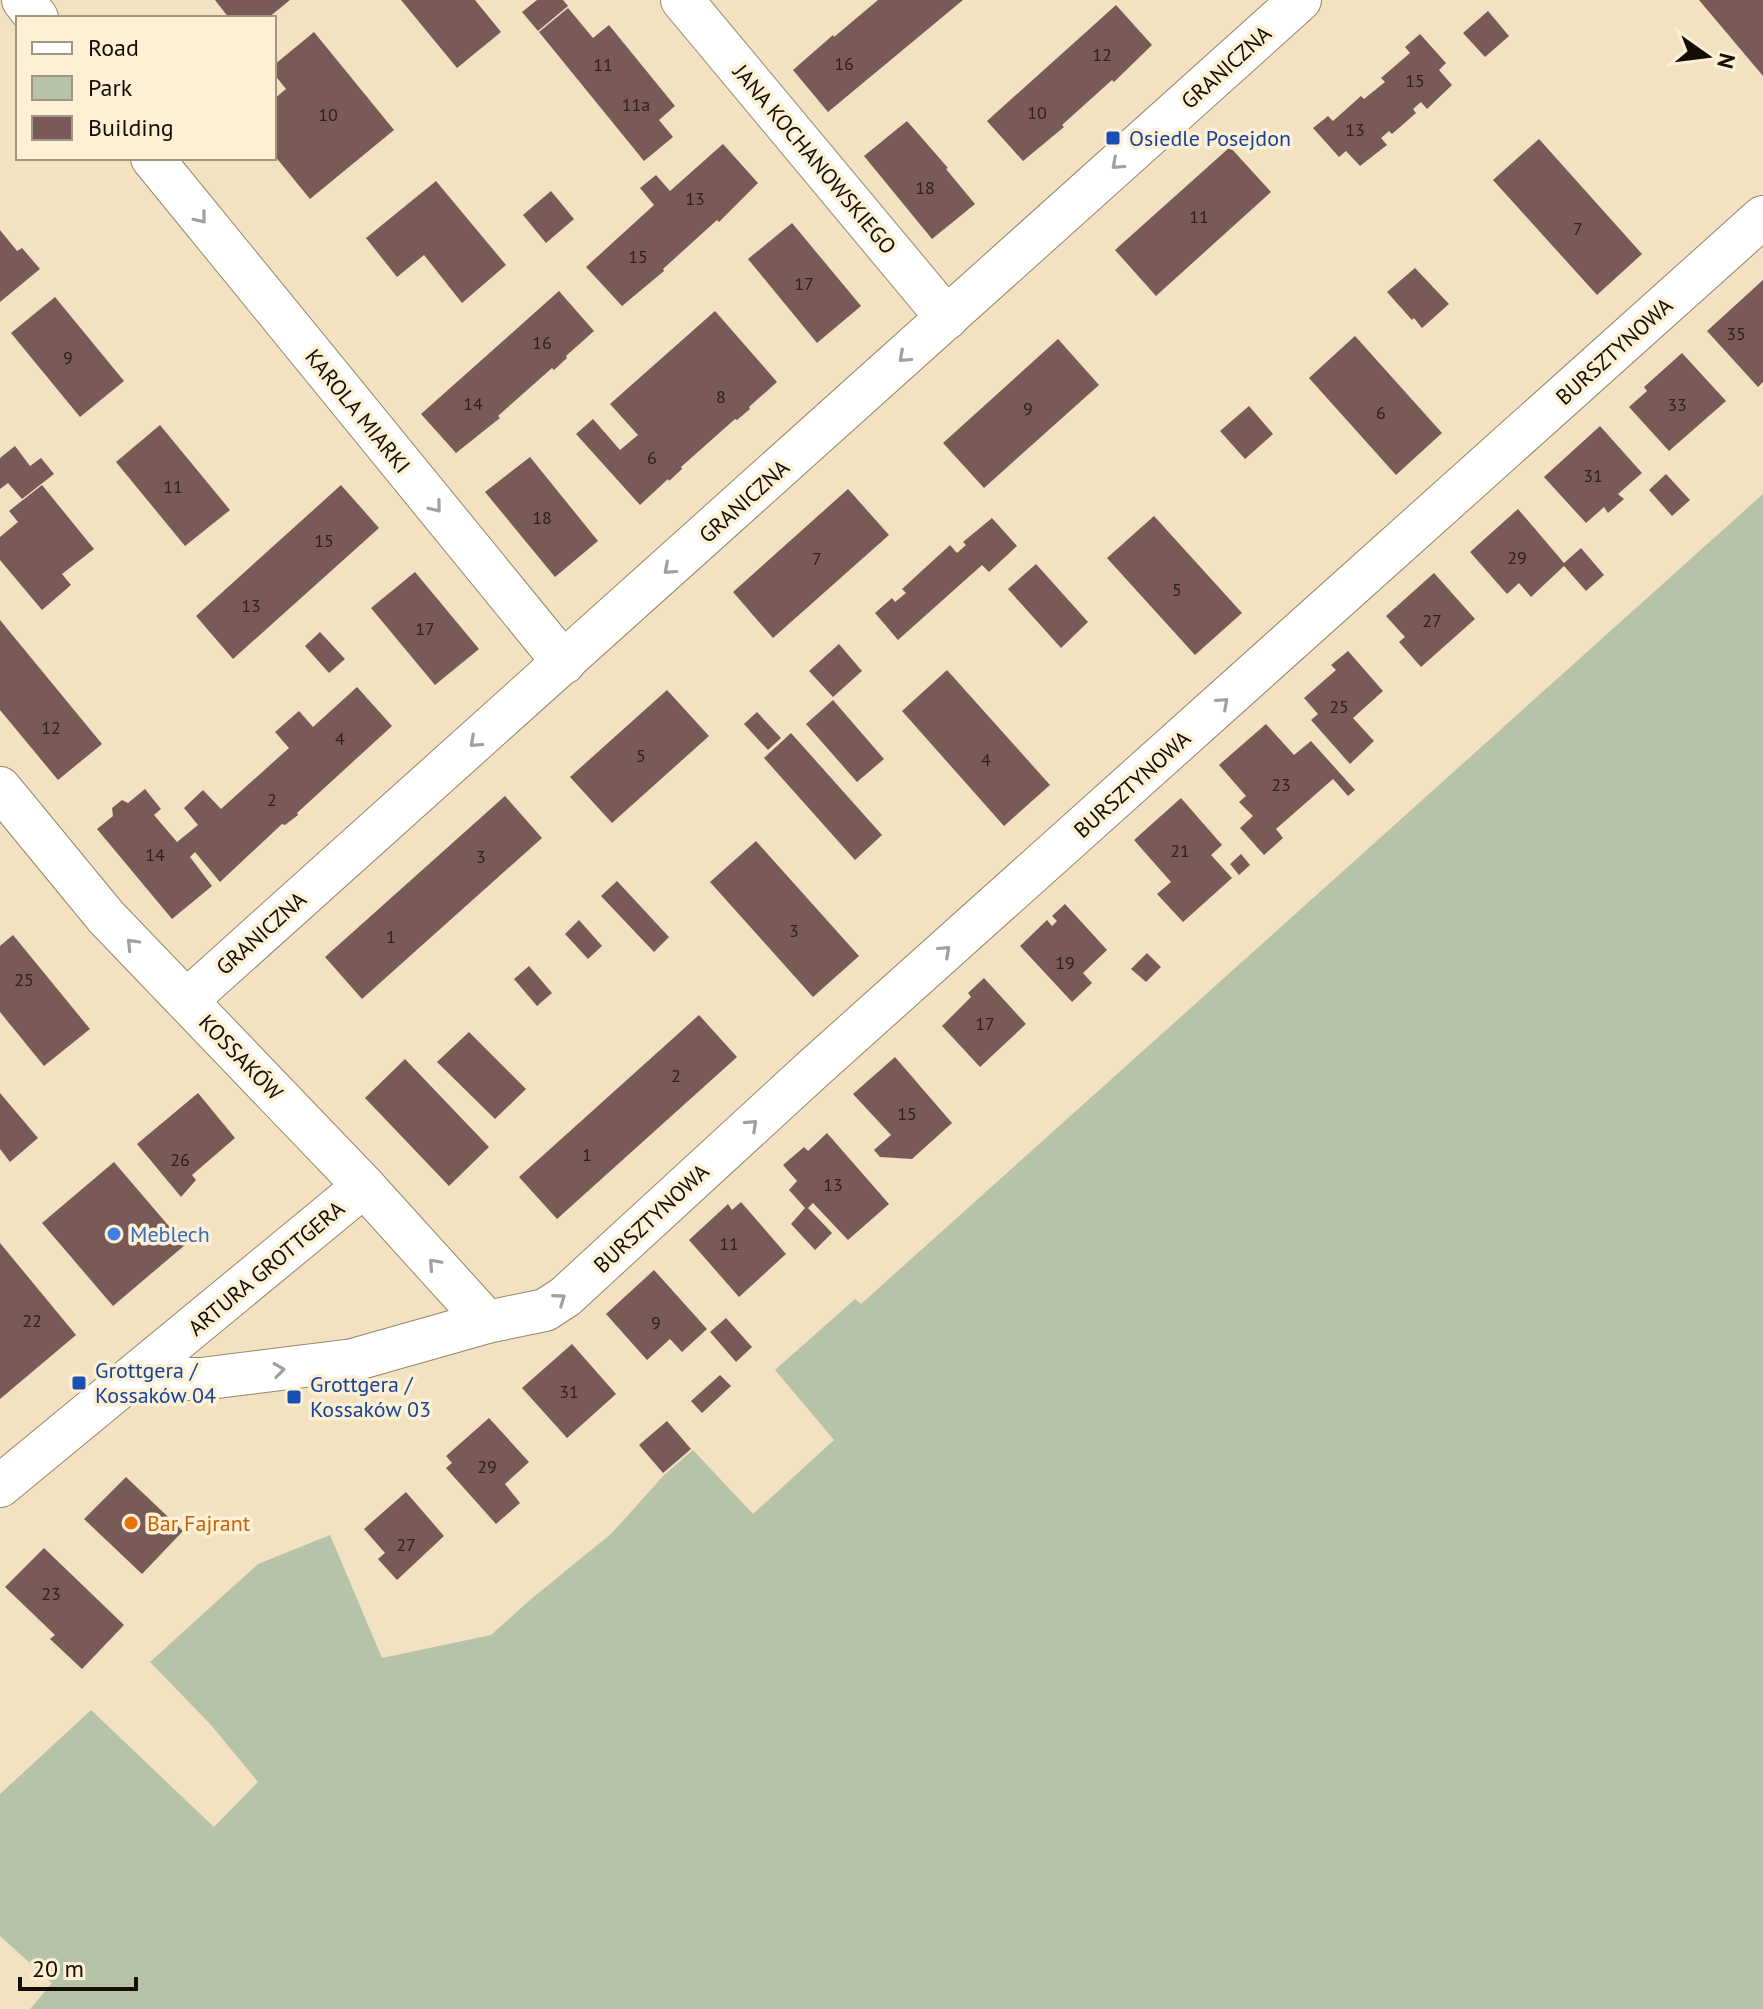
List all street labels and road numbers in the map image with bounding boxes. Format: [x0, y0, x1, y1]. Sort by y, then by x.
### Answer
street label: GRANICZNA [1175, 19, 1277, 115]
street label: JANA KOCHANOWSKIEGO [727, 58, 903, 260]
street label: BURSZTYNOWA [1550, 291, 1678, 411]
street label: KAROLA MIARKI [299, 343, 417, 479]
street label: GRANICZNA [693, 453, 795, 549]
street label: BURSZTYNOWA [1068, 724, 1196, 844]
street label: GRANICZNA [210, 885, 312, 981]
street label: KOSSAKÓW [193, 1008, 289, 1106]
street label: BURSZTYNOWA [587, 1157, 715, 1279]
street label: ARTURA GROTTGERA [182, 1194, 350, 1342]

